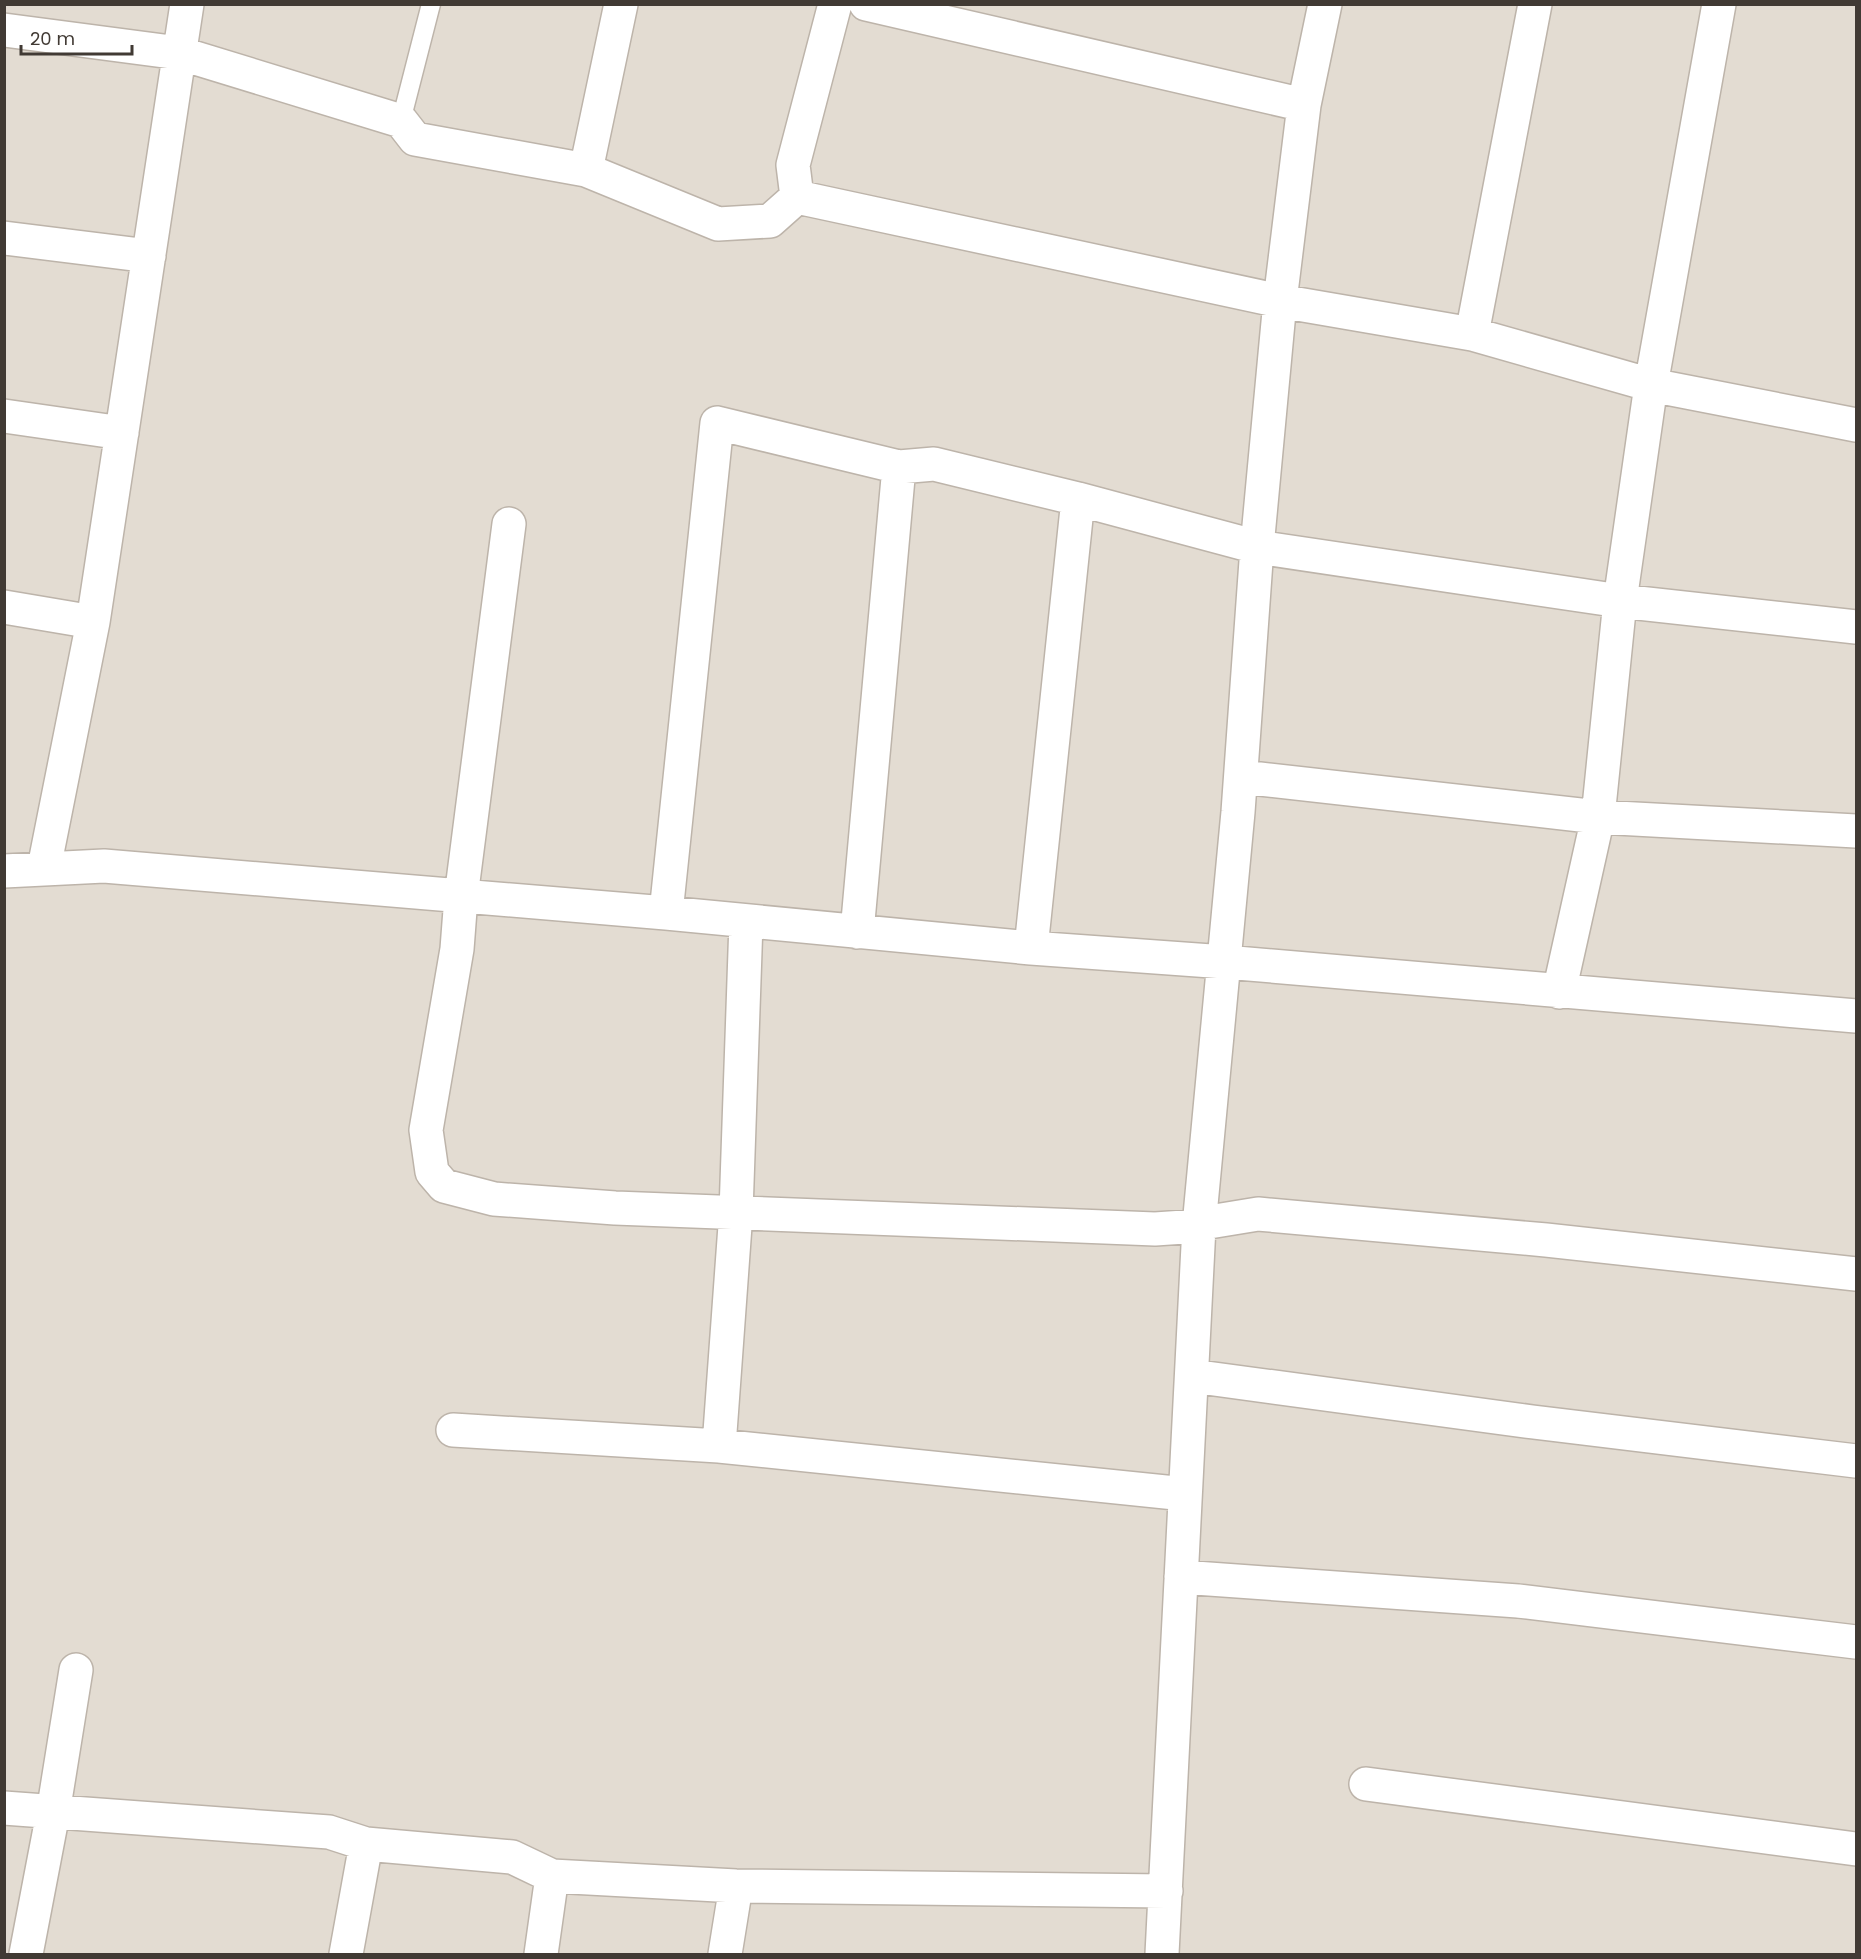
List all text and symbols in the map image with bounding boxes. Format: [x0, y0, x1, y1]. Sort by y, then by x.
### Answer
scale bar [21, 18, 132, 56]
text: 20 m [30, 26, 75, 51]

